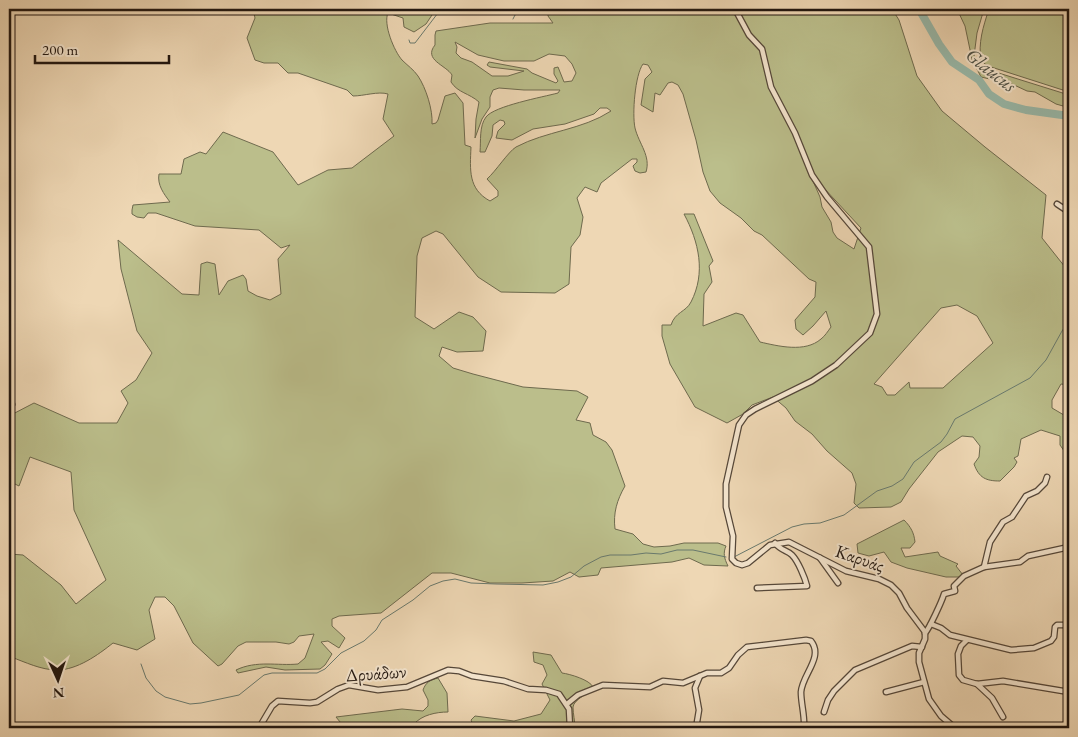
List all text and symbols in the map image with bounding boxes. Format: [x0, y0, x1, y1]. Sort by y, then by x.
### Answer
scale bar [35, 32, 169, 64]
text: 200 m [42, 40, 79, 59]
water label: Glaucus [961, 42, 1022, 98]
street label: Καρυάς [833, 539, 887, 577]
north arrow [32, 654, 82, 704]
street label: Δρυάδων [345, 659, 407, 687]
text: N [52, 684, 65, 702]

